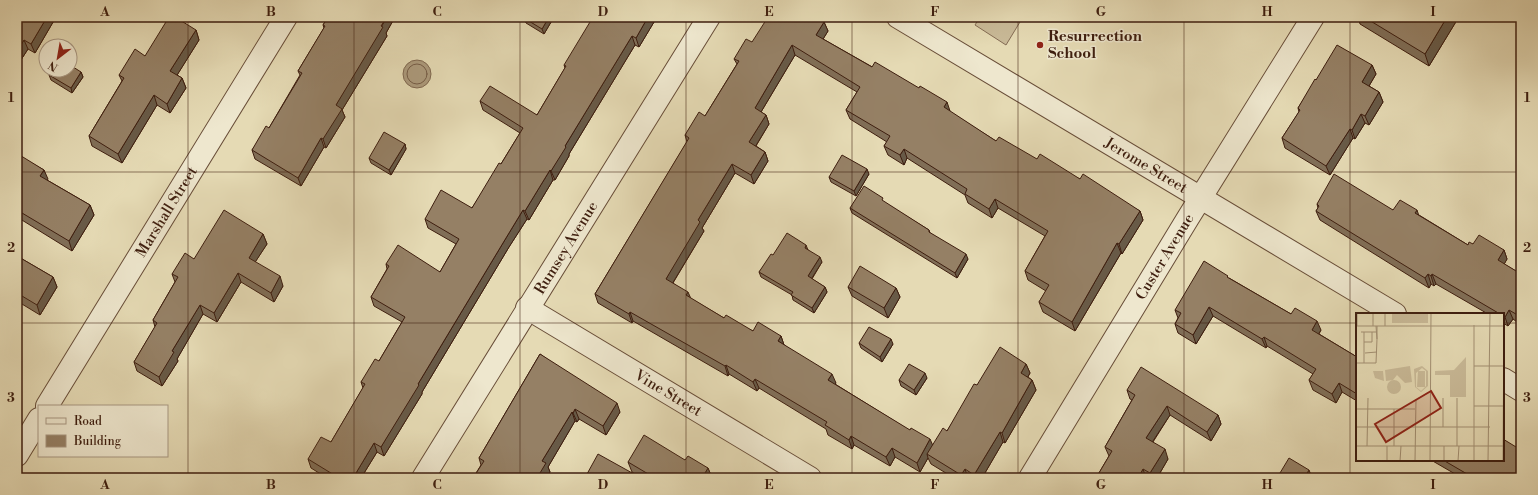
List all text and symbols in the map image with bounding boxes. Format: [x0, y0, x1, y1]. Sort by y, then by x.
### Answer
text: A [99, 4, 110, 20]
text: B [266, 4, 276, 20]
text: C [432, 4, 442, 20]
text: D [598, 4, 608, 20]
text: E [764, 4, 774, 20]
text: F [930, 4, 940, 20]
text: G [1096, 4, 1107, 20]
text: H [1262, 4, 1273, 20]
text: I [1430, 4, 1436, 20]
place label: Resurrection School [1048, 27, 1143, 63]
north arrow [38, 38, 78, 78]
marker: Resurrection School [1035, 40, 1045, 50]
text: N [46, 57, 61, 74]
text: 1 [8, 90, 15, 106]
text: 1 [1524, 90, 1531, 106]
street label: Jerome Street [1100, 133, 1191, 198]
street label: Marshall Street [132, 162, 202, 261]
street label: Rumsey Avenue [530, 198, 602, 298]
street label: Custer Avenue [1132, 210, 1198, 303]
text: 2 [7, 240, 15, 256]
text: 2 [1523, 240, 1531, 256]
inset map [1356, 313, 1504, 461]
street label: Vine Street [630, 365, 706, 421]
text: 3 [7, 390, 15, 406]
text: 3 [1523, 390, 1531, 406]
legend [38, 405, 168, 457]
text: Road [74, 414, 102, 429]
text: Building [73, 434, 122, 449]
text: A [99, 477, 110, 493]
text: B [266, 477, 276, 493]
text: C [432, 477, 442, 493]
text: D [598, 477, 608, 493]
text: E [764, 477, 774, 493]
text: F [930, 477, 940, 493]
text: G [1096, 477, 1107, 493]
text: H [1262, 477, 1273, 493]
text: I [1430, 477, 1436, 493]

